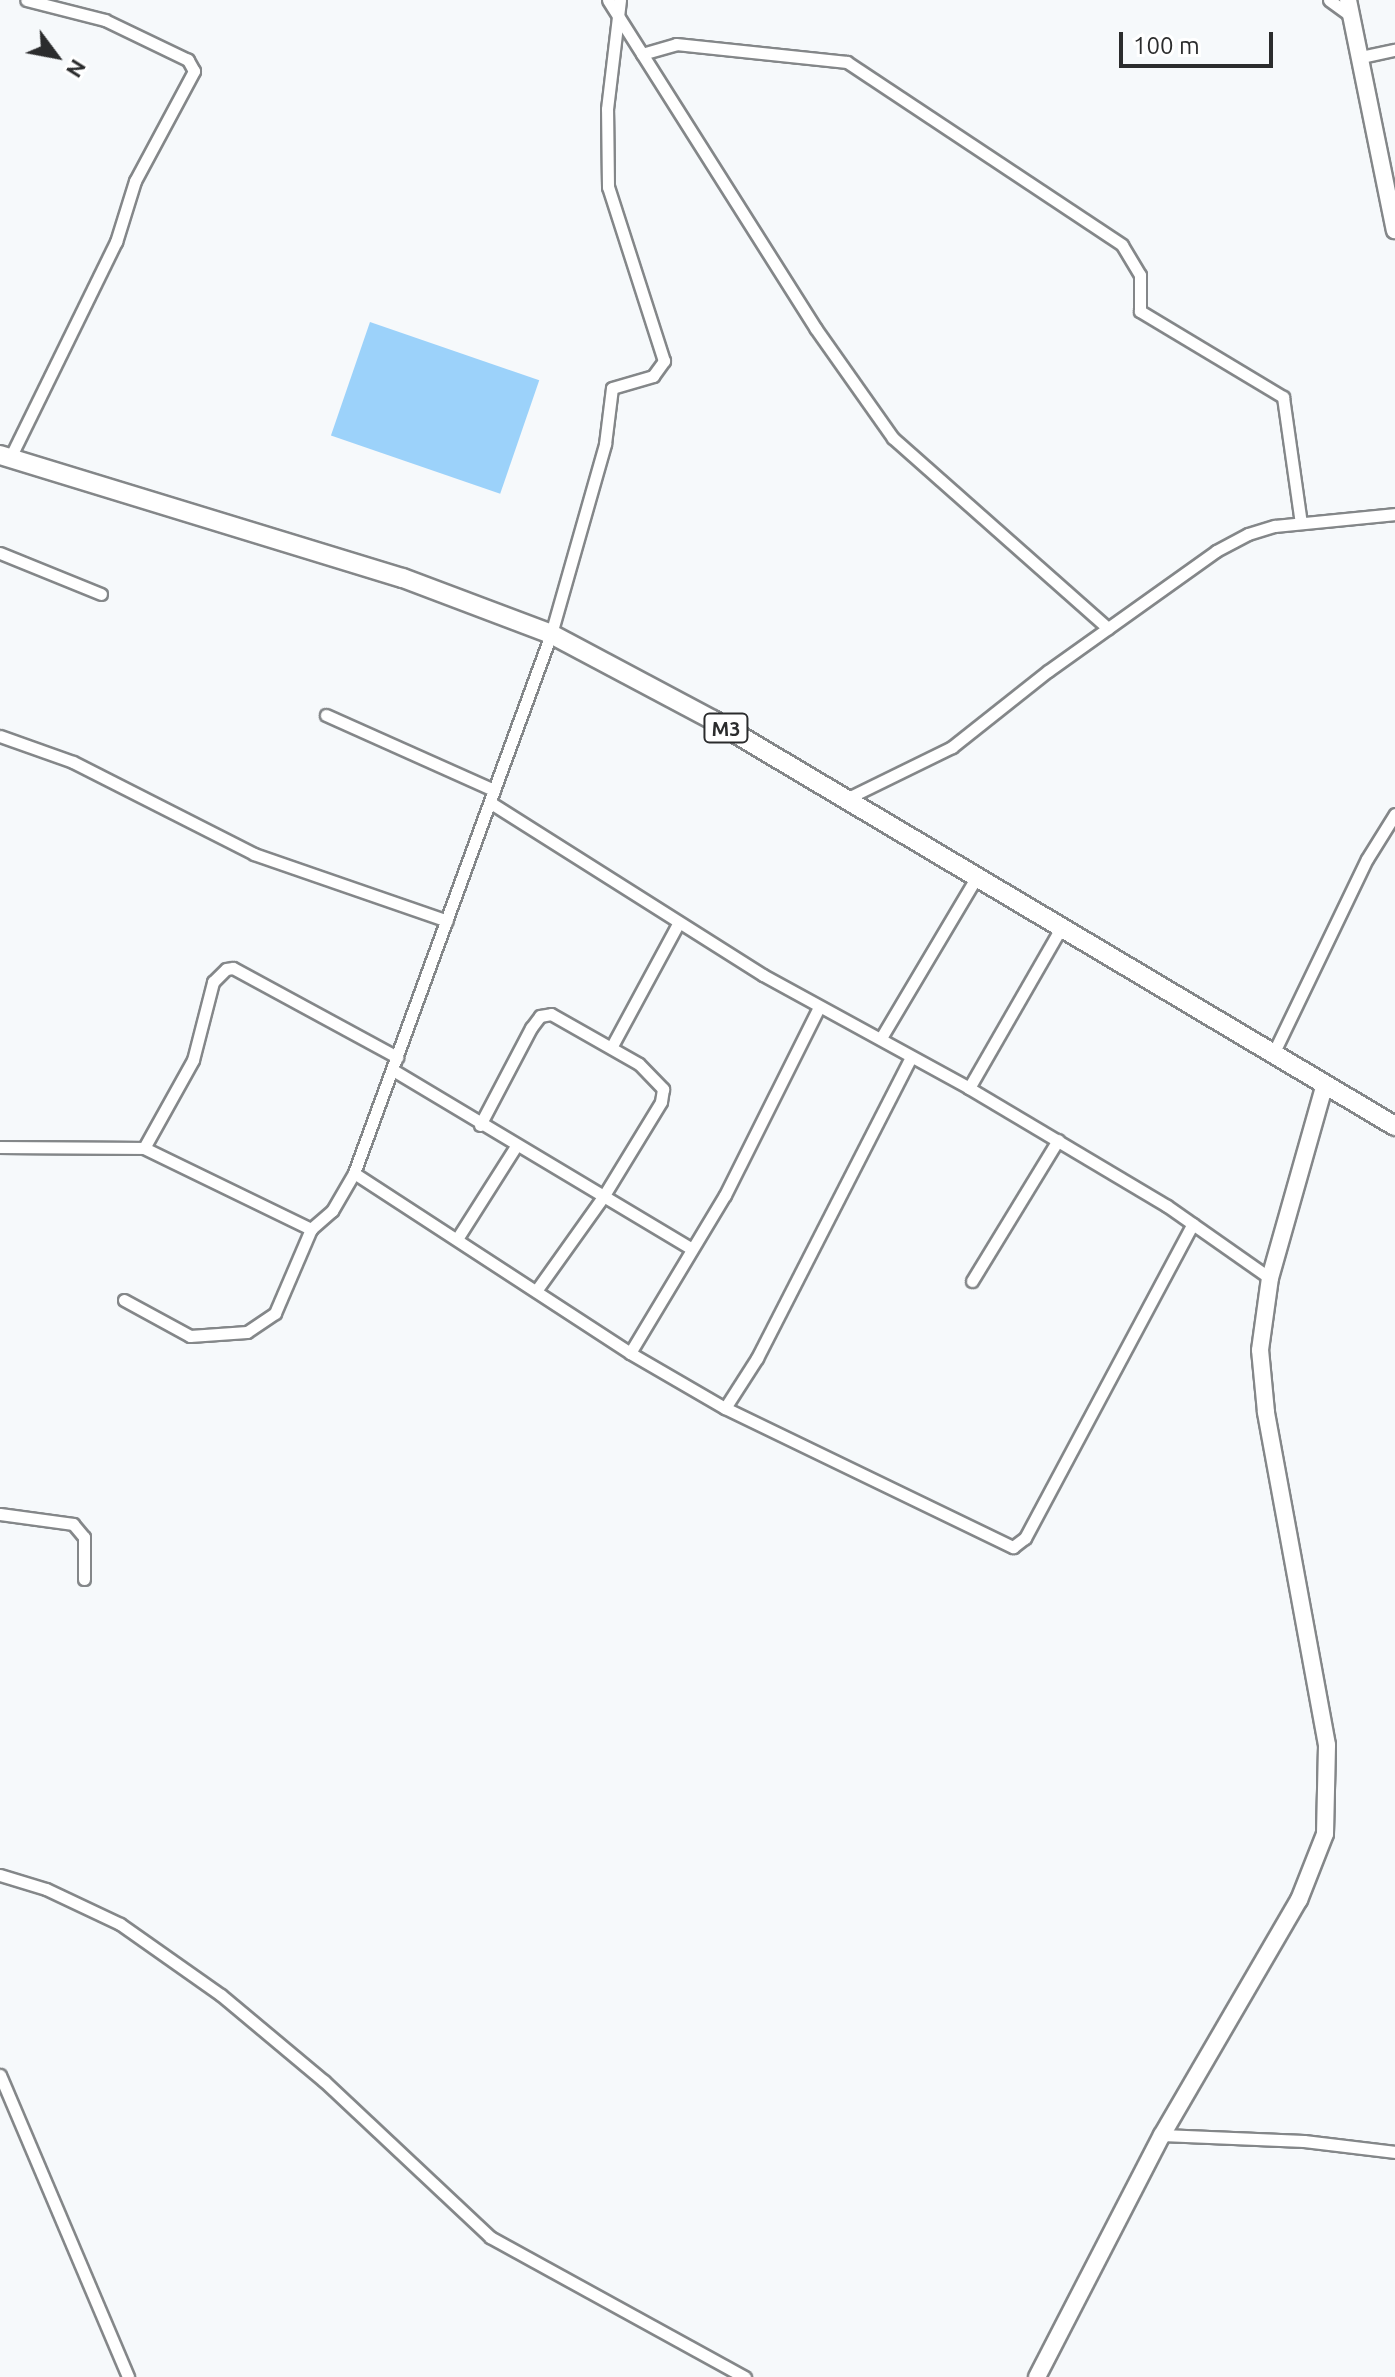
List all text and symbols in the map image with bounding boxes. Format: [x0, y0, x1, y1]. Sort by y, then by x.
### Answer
north arrow [16, 16, 96, 96]
scale bar [1123, 16, 1277, 66]
text: 100 m [1133, 32, 1200, 59]
text: N [62, 55, 92, 83]
road number: M3 [702, 712, 750, 744]

